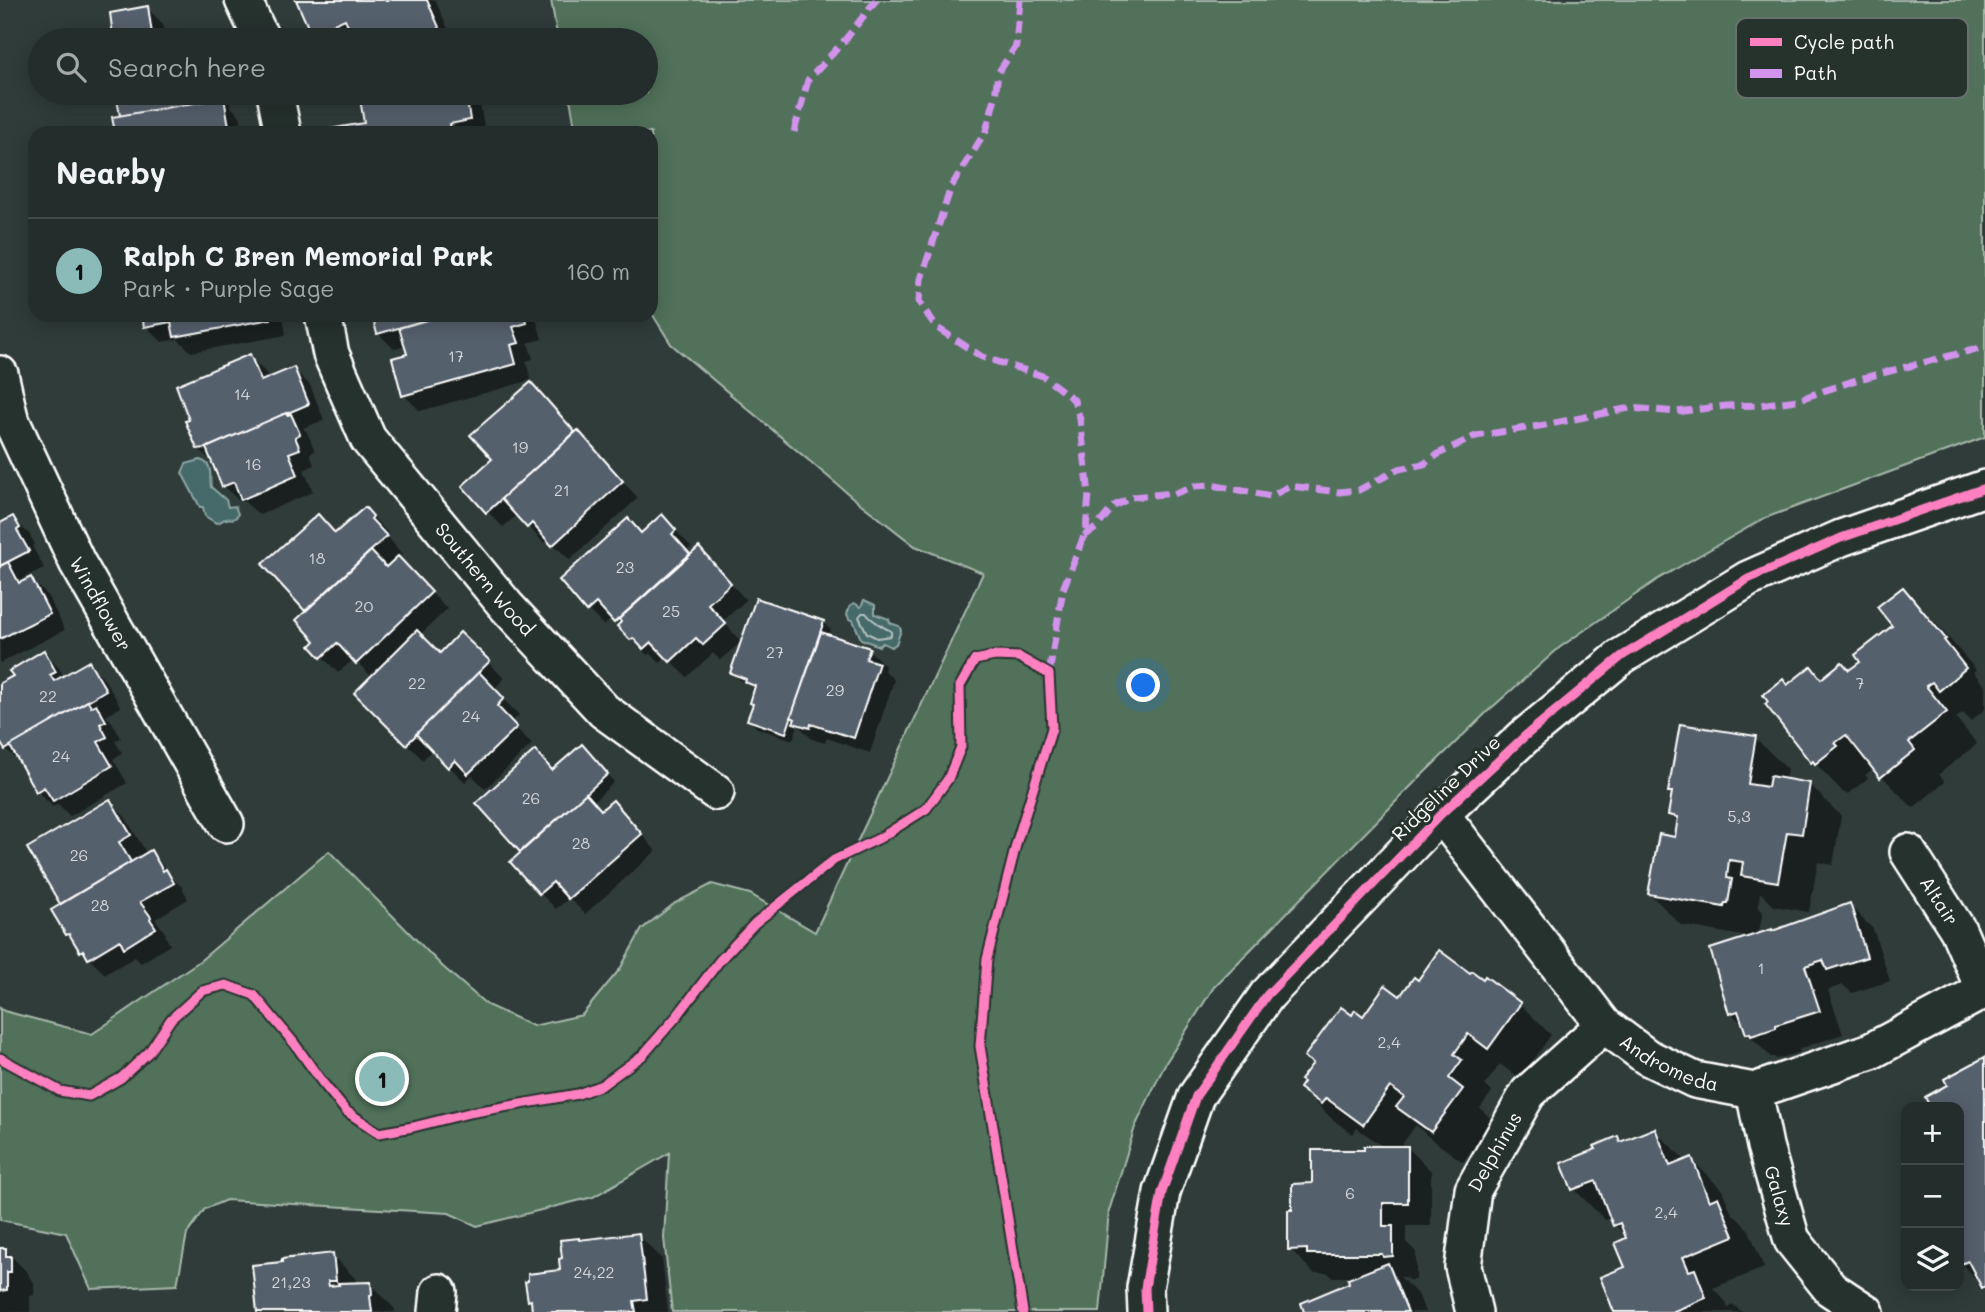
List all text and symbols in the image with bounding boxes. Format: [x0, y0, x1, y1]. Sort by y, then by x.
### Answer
legend [1736, 18, 1968, 98]
search box [28, 28, 658, 105]
text: Cycle path [1794, 29, 1894, 54]
icon: search [52, 48, 90, 86]
text: Search here [108, 50, 266, 84]
text: Path [1794, 60, 1837, 85]
text: Nearby [56, 152, 166, 192]
text: Ralph C Bren Memorial Park [123, 239, 493, 273]
text: 1 [74, 256, 84, 286]
text: 160 m [566, 256, 630, 286]
text: Park · Purple Sage [123, 273, 335, 303]
house number: 17 [448, 345, 464, 366]
house number: 14 [234, 383, 251, 404]
house number: 19 [512, 436, 528, 457]
house number: 16 [245, 453, 261, 474]
house number: 21 [554, 479, 570, 500]
street label: Southern Wood [430, 517, 540, 641]
house number: 18 [309, 547, 326, 568]
street label: Windflower [64, 552, 138, 655]
house number: 23 [616, 556, 634, 577]
house number: 20 [355, 595, 374, 616]
house number: 25 [662, 600, 680, 621]
house number: 27 [766, 641, 784, 662]
your location [1126, 668, 1160, 702]
house number: 22 [408, 672, 426, 693]
house number: 7 [1856, 672, 1865, 693]
house number: 29 [826, 679, 844, 700]
house number: 22 [39, 685, 57, 706]
house number: 24 [462, 705, 481, 726]
street label: Ridgeline Drive [1386, 729, 1505, 846]
house number: 24 [52, 745, 71, 766]
house number: 26 [522, 787, 540, 808]
house number: 5,3 [1727, 805, 1751, 826]
house number: 28 [572, 832, 591, 853]
house number: 26 [70, 844, 88, 865]
street label: Altair [1915, 871, 1965, 930]
house number: 28 [91, 894, 110, 915]
house number: 1 [1757, 957, 1765, 978]
street label: Andromeda [1615, 1028, 1720, 1096]
house number: 2,4 [1377, 1031, 1401, 1052]
pin: 1 [359, 1053, 405, 1105]
map controls [1901, 1102, 1964, 1291]
button: + [1901, 1102, 1964, 1165]
street label: Delphinus [1462, 1107, 1527, 1196]
street label: Galaxy [1759, 1162, 1800, 1229]
button: − [1901, 1165, 1964, 1228]
house number: 6 [1345, 1182, 1355, 1203]
house number: 2,4 [1654, 1201, 1678, 1222]
button: layers [1901, 1228, 1964, 1291]
house number: 24,22 [574, 1261, 614, 1282]
house number: 21,23 [271, 1271, 311, 1292]

